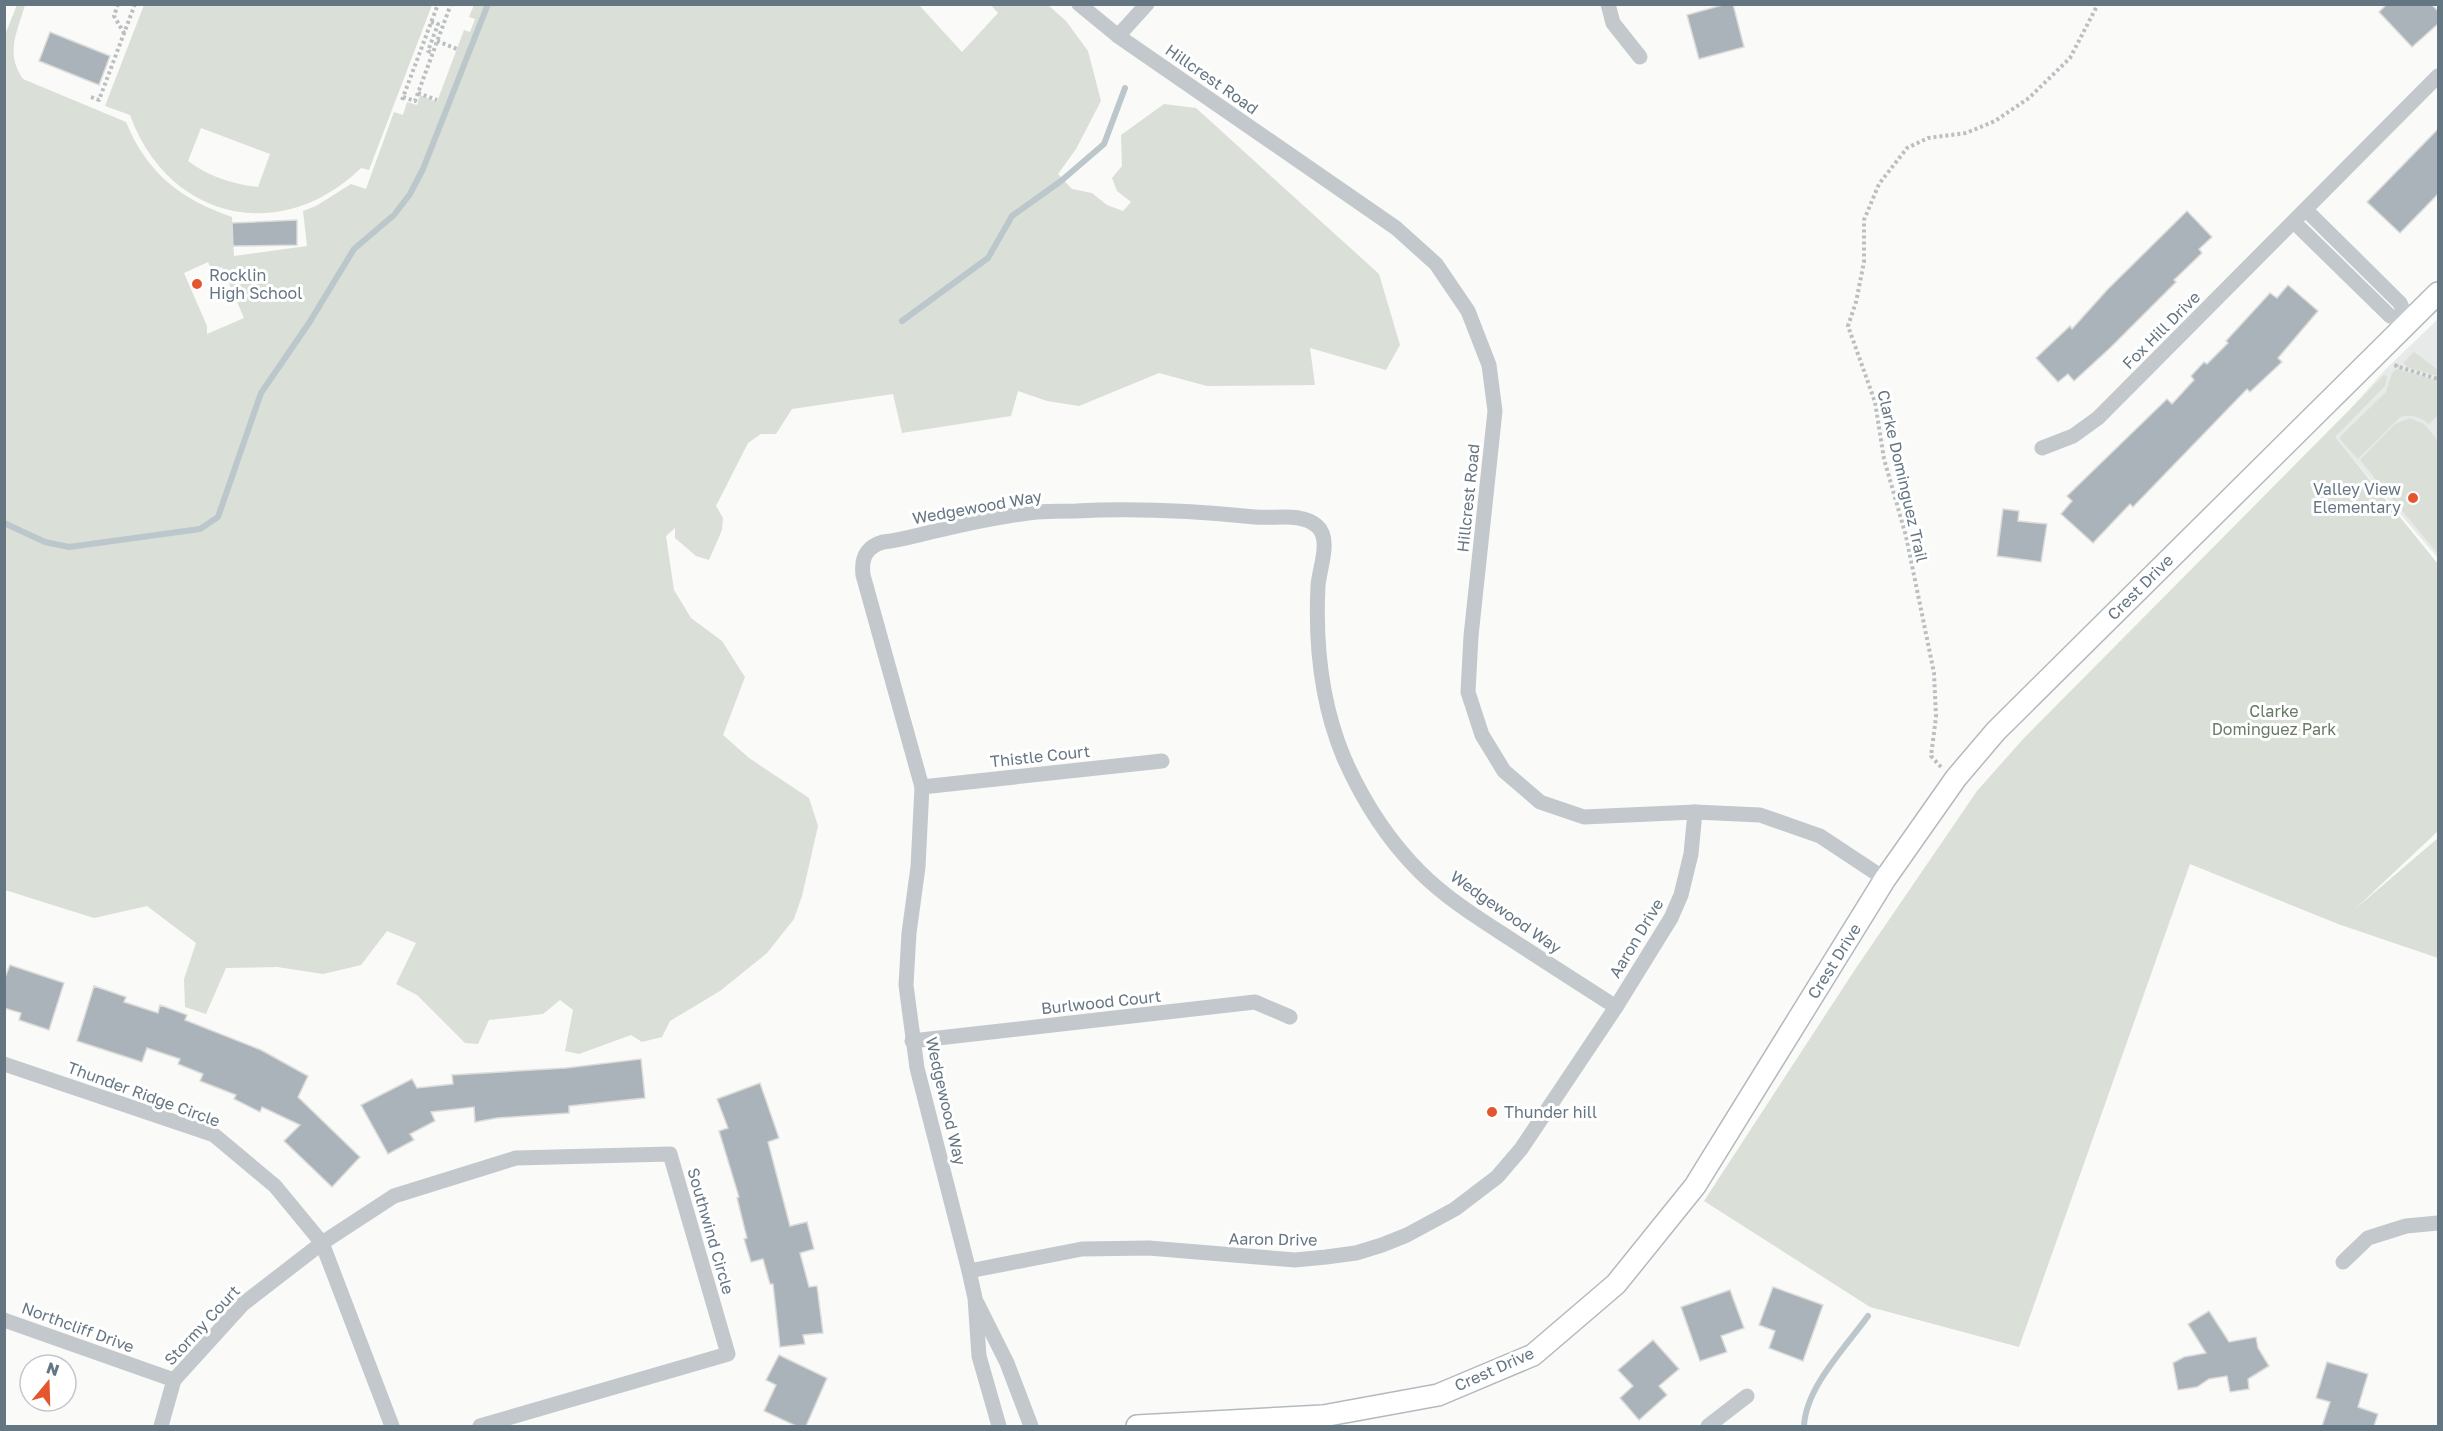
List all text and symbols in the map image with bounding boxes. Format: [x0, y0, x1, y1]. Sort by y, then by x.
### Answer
street label: Hillcrest Road [1162, 40, 1262, 118]
place label: Rocklin High School [209, 265, 302, 303]
marker: Rocklin High School [190, 277, 204, 291]
street label: Fox Hill Drive [2118, 287, 2204, 373]
street label: Clarke Dominguez Trail [1873, 388, 1933, 564]
street label: Hillcrest Road [1452, 443, 1484, 553]
place label: Valley View Elementary [2313, 479, 2401, 517]
street label: Wedgewood Way [911, 486, 1043, 528]
marker: Valley View Elementary [2406, 491, 2420, 505]
street label: Crest Drive [2103, 550, 2177, 624]
park label: Clarke Dominguez Park [2212, 701, 2336, 739]
street label: Thistle Court [989, 741, 1091, 771]
street label: Wedgewood Way [1447, 866, 1565, 958]
street label: Aaron Drive [1605, 895, 1667, 981]
street label: Crest Drive [1803, 920, 1865, 1002]
street label: Burlwood Court [1040, 986, 1162, 1018]
street label: Wedgewood Way [922, 1035, 970, 1167]
street label: Thunder Ridge Circle [65, 1057, 223, 1131]
place label: Thunder hill [1504, 1102, 1597, 1122]
marker: Thunder hill [1485, 1105, 1499, 1119]
street label: Southwind Circle [683, 1165, 739, 1297]
street label: Aaron Drive [1228, 1228, 1318, 1250]
street label: Stormy Court [160, 1281, 244, 1369]
street label: Northcliff Drive [19, 1297, 137, 1357]
street label: Crest Drive [1451, 1343, 1537, 1395]
north arrow [18, 1353, 78, 1413]
text: N [44, 1357, 62, 1380]

